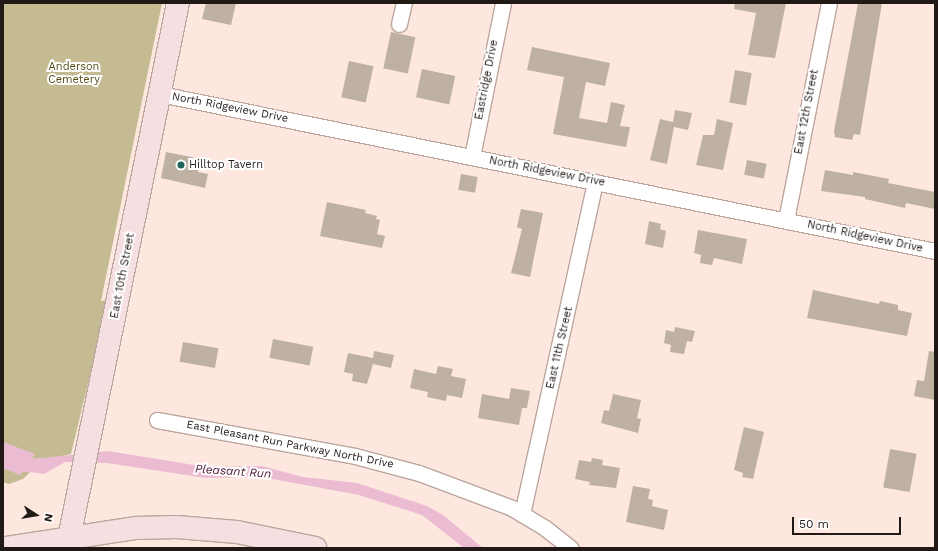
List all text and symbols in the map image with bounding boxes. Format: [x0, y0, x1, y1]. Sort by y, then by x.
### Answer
street label: Eastridge Drive [473, 39, 501, 121]
park label: Anderson Cemetery [48, 61, 100, 87]
street label: East 12th Street [792, 68, 822, 156]
street label: North Ridgeview Drive [171, 90, 289, 126]
street label: North Ridgeview Drive [488, 154, 606, 190]
place label: Hilltop Tavern [189, 158, 263, 172]
marker: Hilltop Tavern [176, 160, 186, 170]
street label: North Ridgeview Drive [806, 218, 924, 256]
street label: East 10th Street [108, 232, 138, 320]
street label: East 11th Street [544, 305, 576, 391]
street label: East Pleasant Run Parkway North Drive [185, 418, 395, 472]
water label: Pleasant Run [194, 462, 272, 482]
north arrow [16, 495, 56, 535]
scale bar [794, 509, 903, 535]
text: N [41, 512, 55, 523]
text: 50 m [799, 517, 829, 531]

